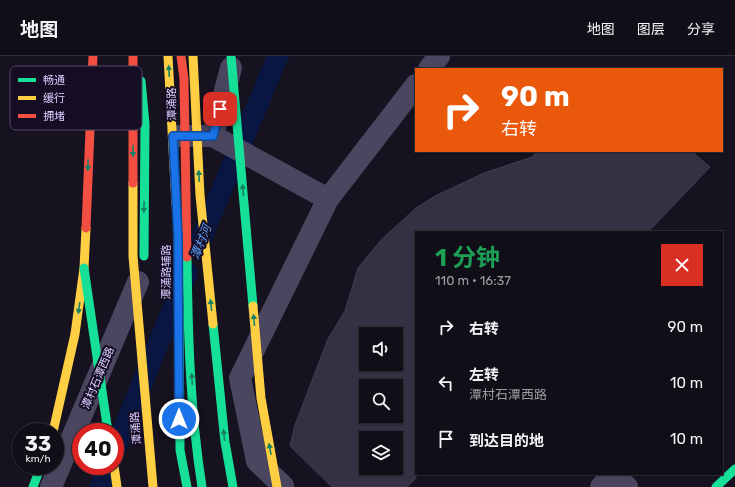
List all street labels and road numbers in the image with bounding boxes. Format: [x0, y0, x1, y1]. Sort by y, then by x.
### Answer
street label: 潭涌路 [165, 87, 179, 121]
street label: 潭涌路辅路 [160, 245, 173, 300]
street label: 潭村石潭西路 [79, 345, 117, 411]
street label: 潭涌路 [128, 411, 144, 445]

